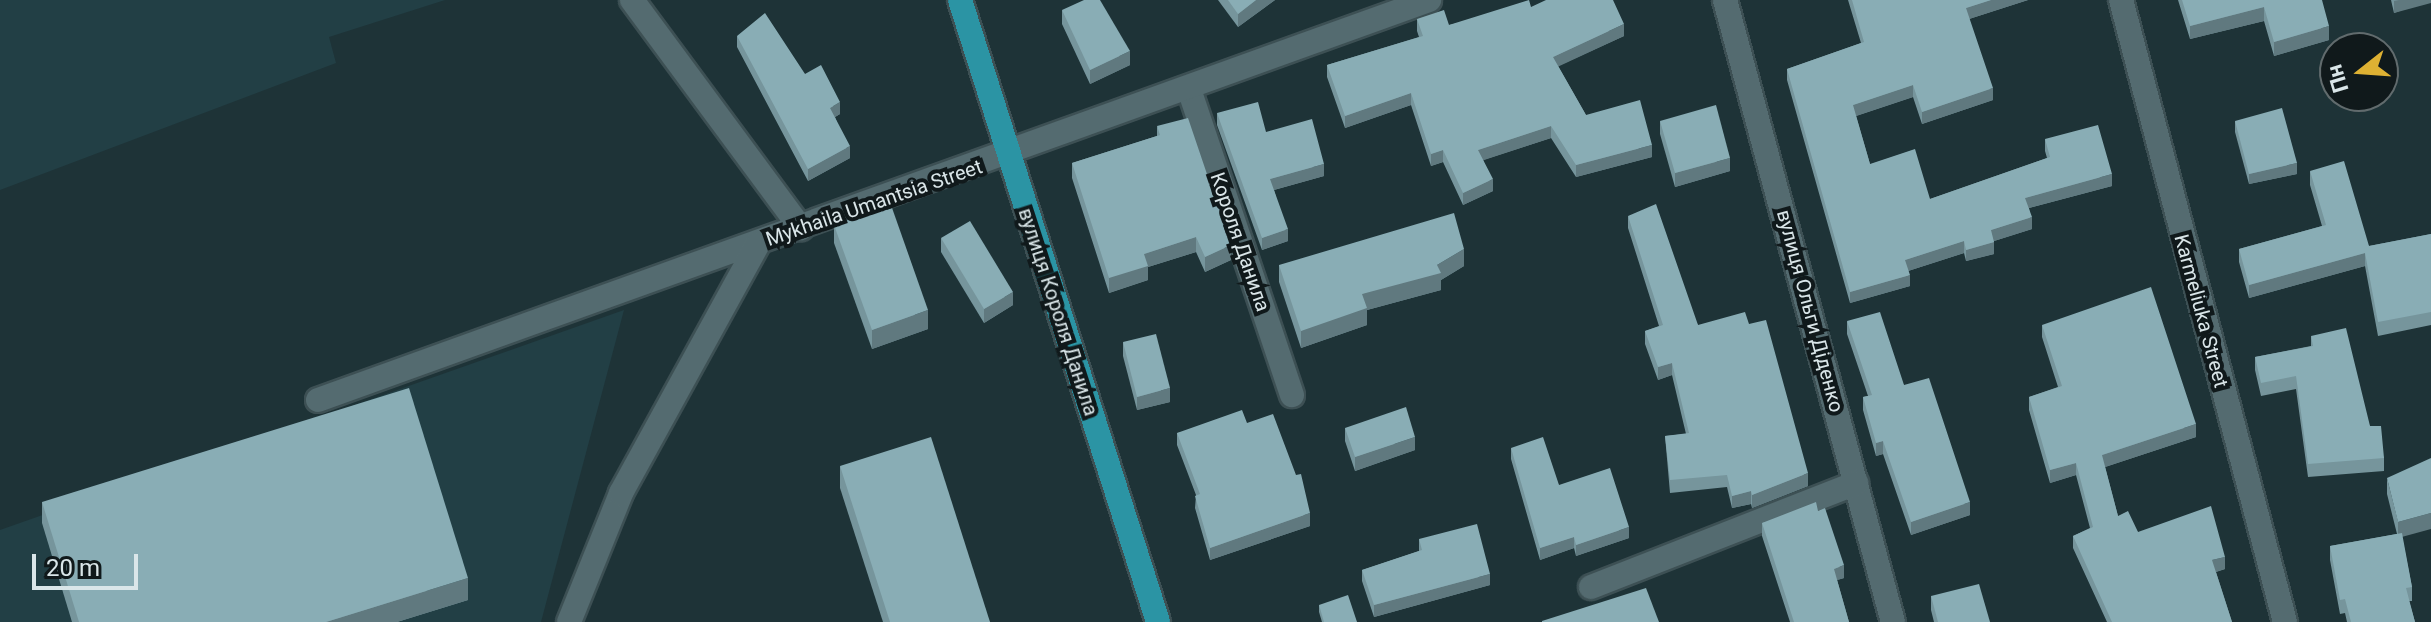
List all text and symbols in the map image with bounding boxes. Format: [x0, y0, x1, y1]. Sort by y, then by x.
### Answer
north arrow [2319, 32, 2399, 112]
text: Пн [2321, 62, 2354, 96]
street label: Mykhaila Umantsia Street [763, 155, 985, 251]
street label: Короля Данила [1205, 169, 1275, 315]
street label: вулиця Короля Данила [1013, 205, 1103, 419]
street label: вулиця Ольги Діденко [1771, 207, 1849, 415]
street label: Karmeliuka Street [2169, 232, 2233, 390]
scale bar [36, 538, 142, 588]
text: 20 m [46, 554, 100, 582]

